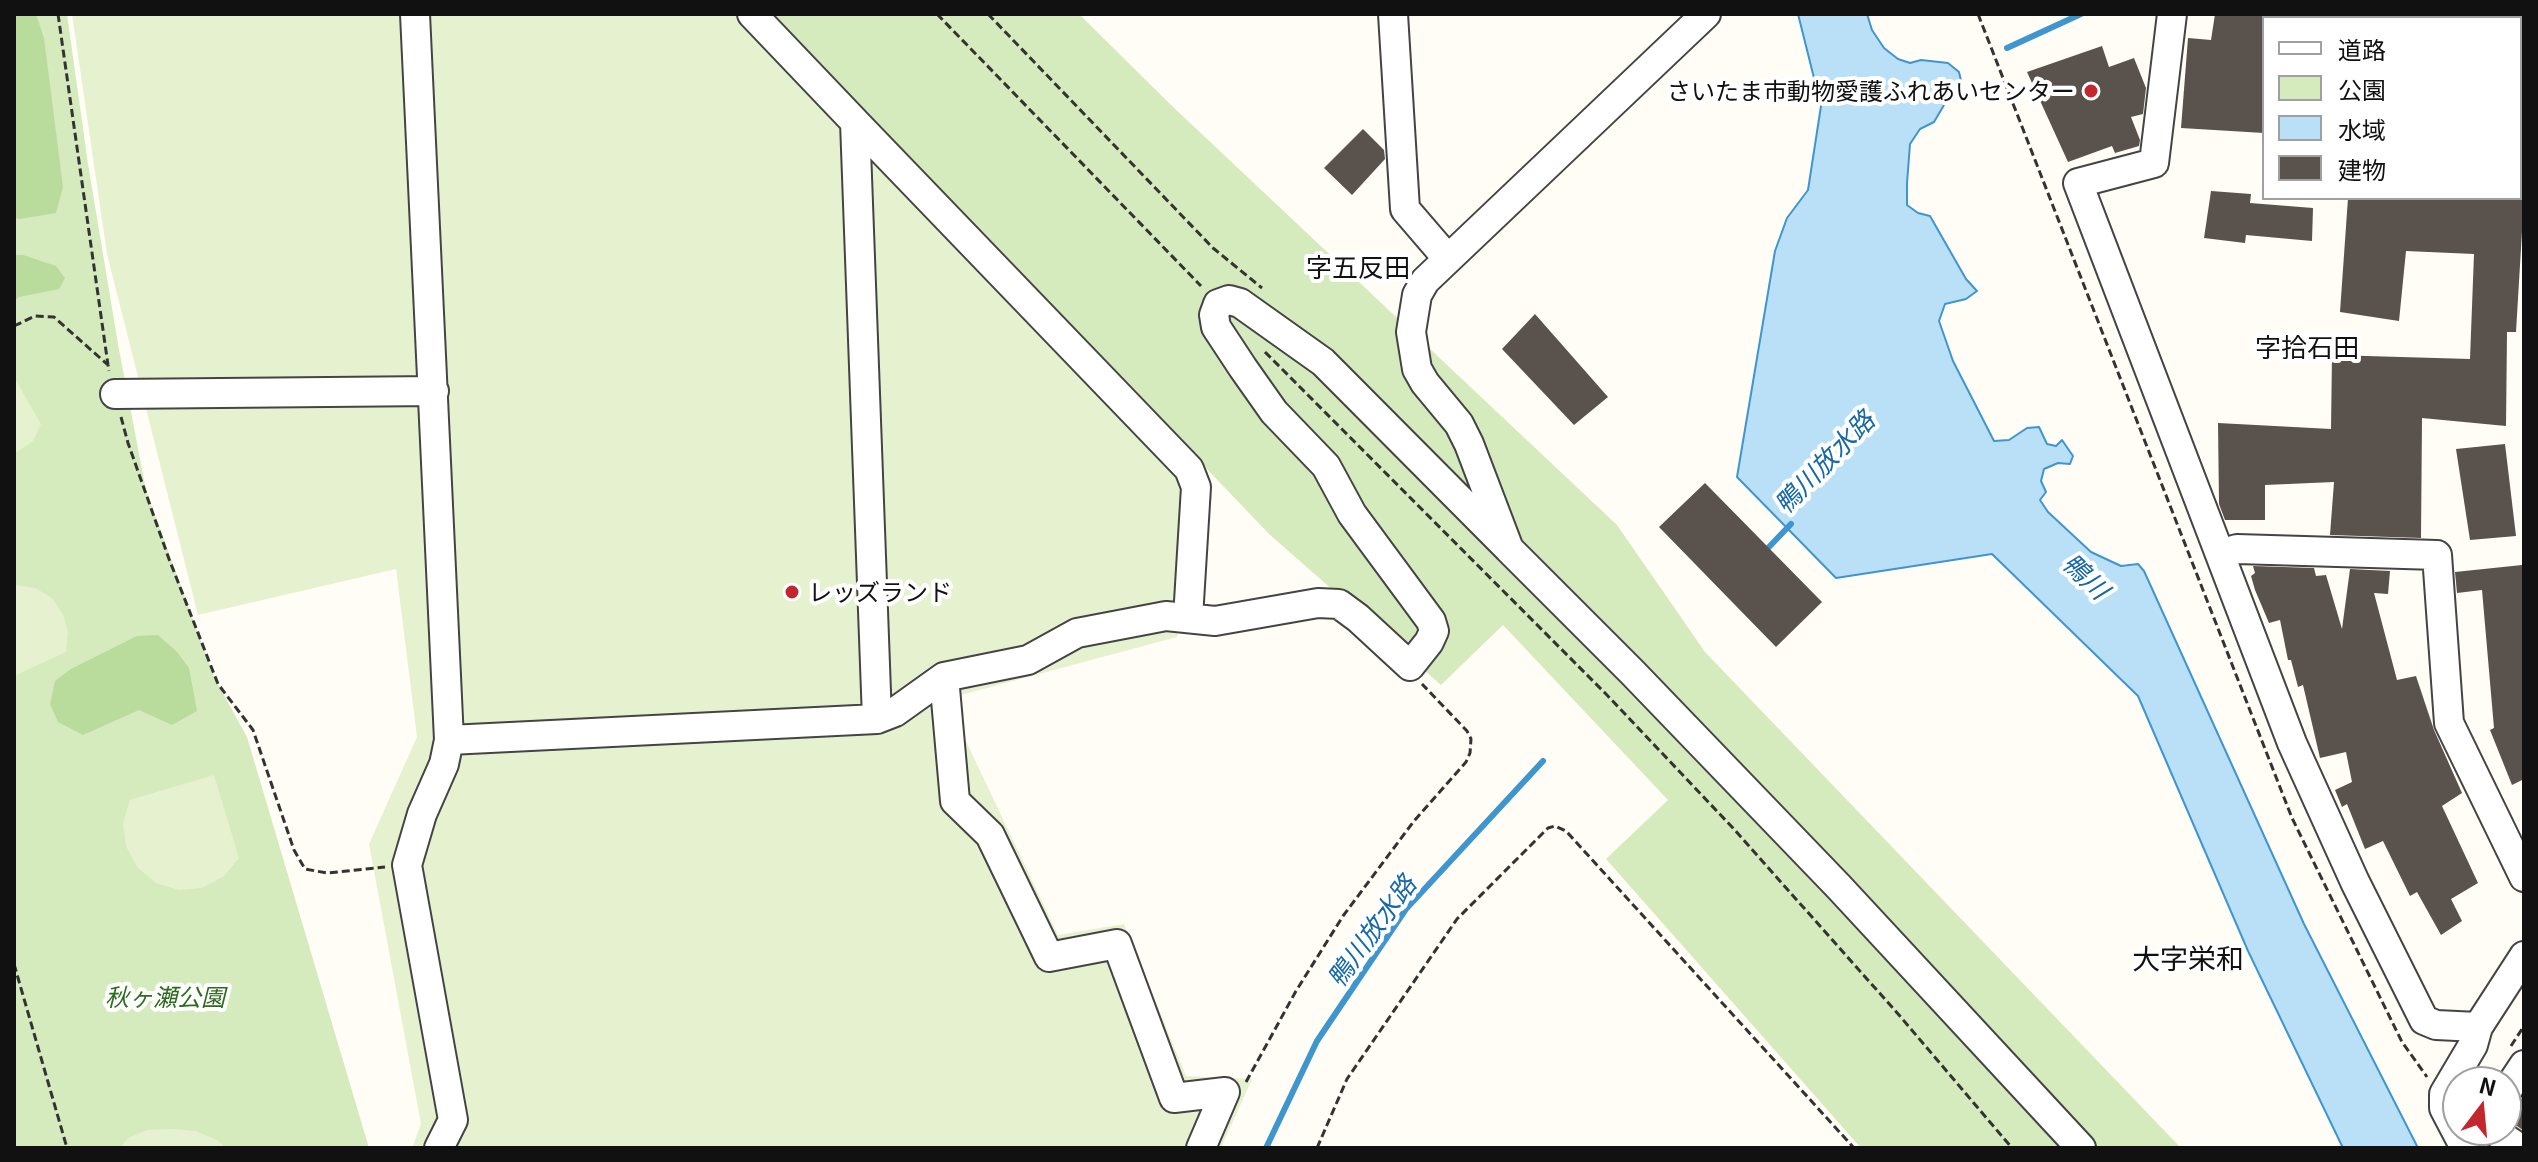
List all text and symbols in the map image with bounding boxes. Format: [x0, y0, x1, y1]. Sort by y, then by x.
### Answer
legend [2262, 16, 2522, 200]
text: 道路 [2338, 31, 2386, 66]
text: 公園 [2338, 71, 2386, 106]
place label: さいたま市動物愛護ふれあいセンター [1667, 77, 2075, 105]
marker: さいたま市動物愛護ふれあいセンター [2082, 82, 2100, 100]
text: 水域 [2338, 111, 2386, 146]
text: 建物 [2338, 151, 2386, 186]
district label: 字五反田 [1306, 251, 1410, 283]
district label: 字拾石田 [2255, 331, 2359, 363]
water label: 鴨川放水路 [1768, 404, 1880, 520]
water label: 鴨川 [2056, 547, 2116, 605]
place label: レッズランド [808, 578, 952, 606]
marker: レッズランド [783, 583, 801, 601]
water label: 鴨川放水路 [1320, 869, 1422, 993]
district label: 大字栄和 [2132, 941, 2244, 975]
park label: 秋ヶ瀬公園 [105, 983, 225, 1011]
north arrow [2442, 1066, 2522, 1146]
text: N [2476, 1067, 2500, 1103]

